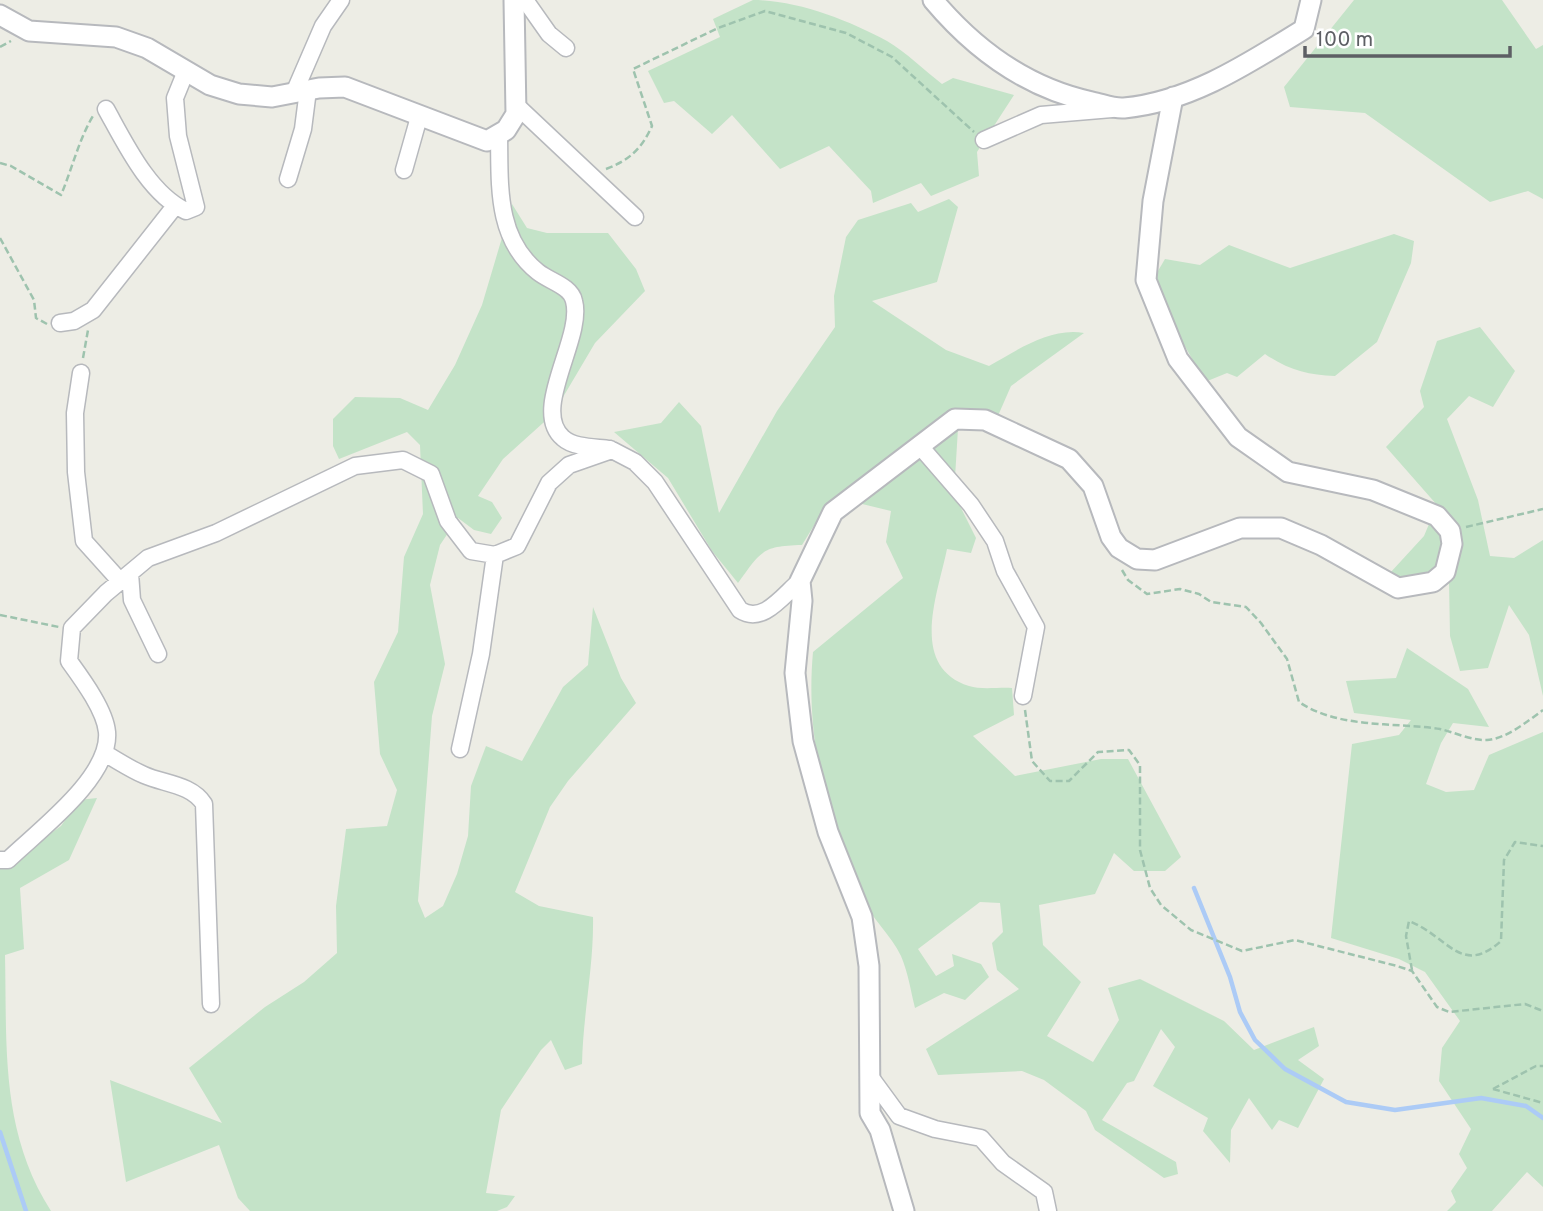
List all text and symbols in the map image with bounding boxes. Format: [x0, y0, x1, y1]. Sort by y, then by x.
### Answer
scale bar [1305, 14, 1510, 58]
text: 100 m [1316, 27, 1373, 54]

